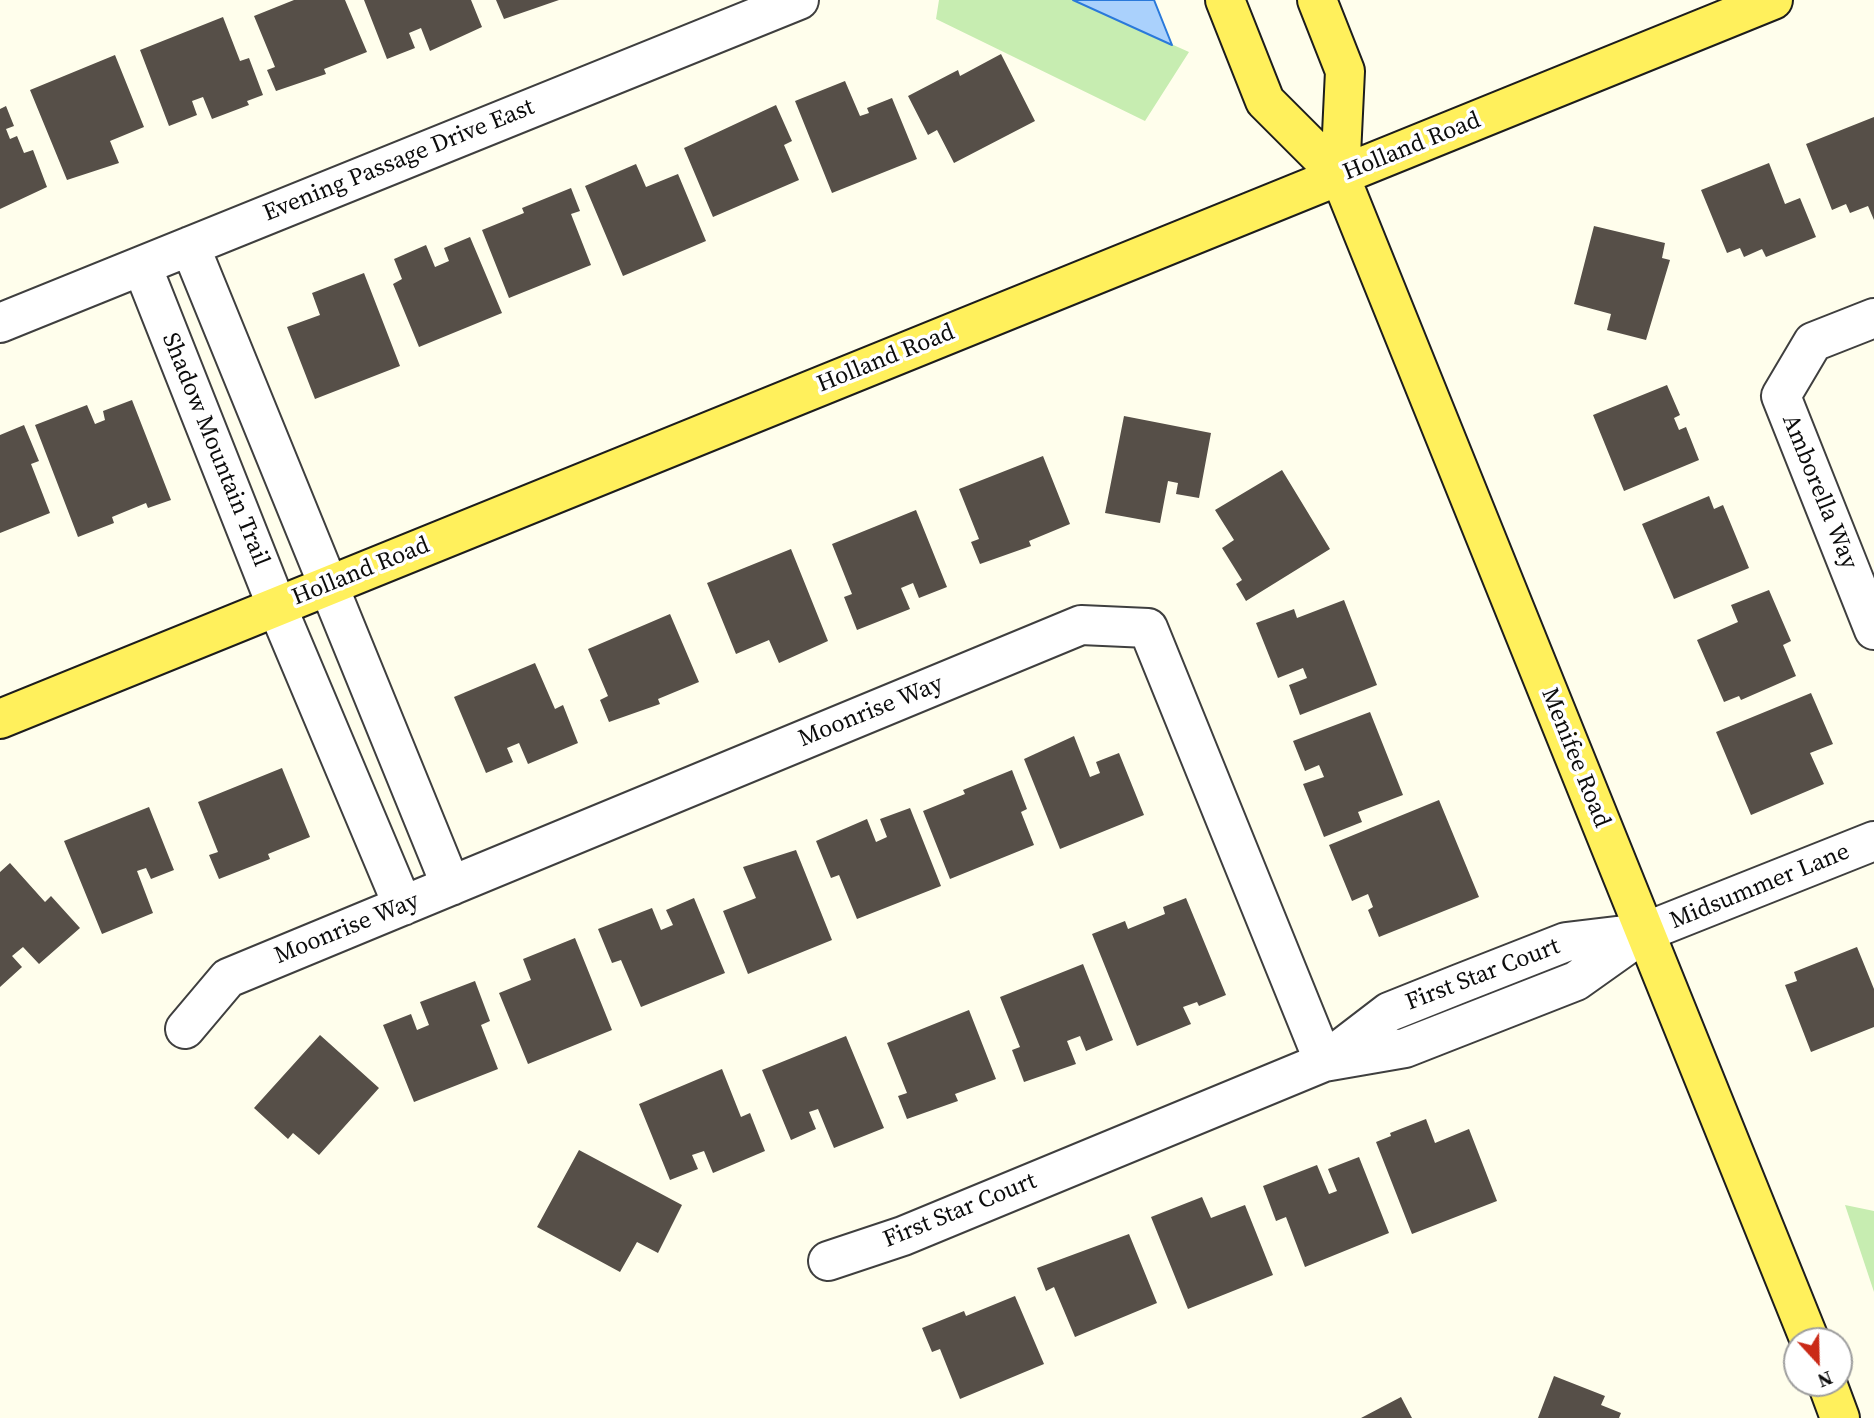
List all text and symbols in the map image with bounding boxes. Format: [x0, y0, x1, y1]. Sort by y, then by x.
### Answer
street label: Evening Passage Drive East [259, 93, 539, 229]
street label: Holland Road [1339, 106, 1485, 188]
street label: Holland Road [813, 318, 959, 400]
street label: Shadow Mountain Trail [155, 329, 275, 571]
street label: Amborella Way [1775, 411, 1863, 573]
street label: Holland Road [288, 531, 434, 613]
street label: Moonrise Way [795, 670, 947, 754]
street label: Menifee Road [1534, 684, 1616, 832]
street label: Midsummer Lane [1666, 838, 1854, 936]
street label: Moonrise Way [271, 887, 423, 971]
street label: First Star Court [1402, 932, 1564, 1018]
street label: First Star Court [879, 1167, 1041, 1255]
north arrow [1783, 1327, 1853, 1397]
text: N [1814, 1365, 1836, 1394]

